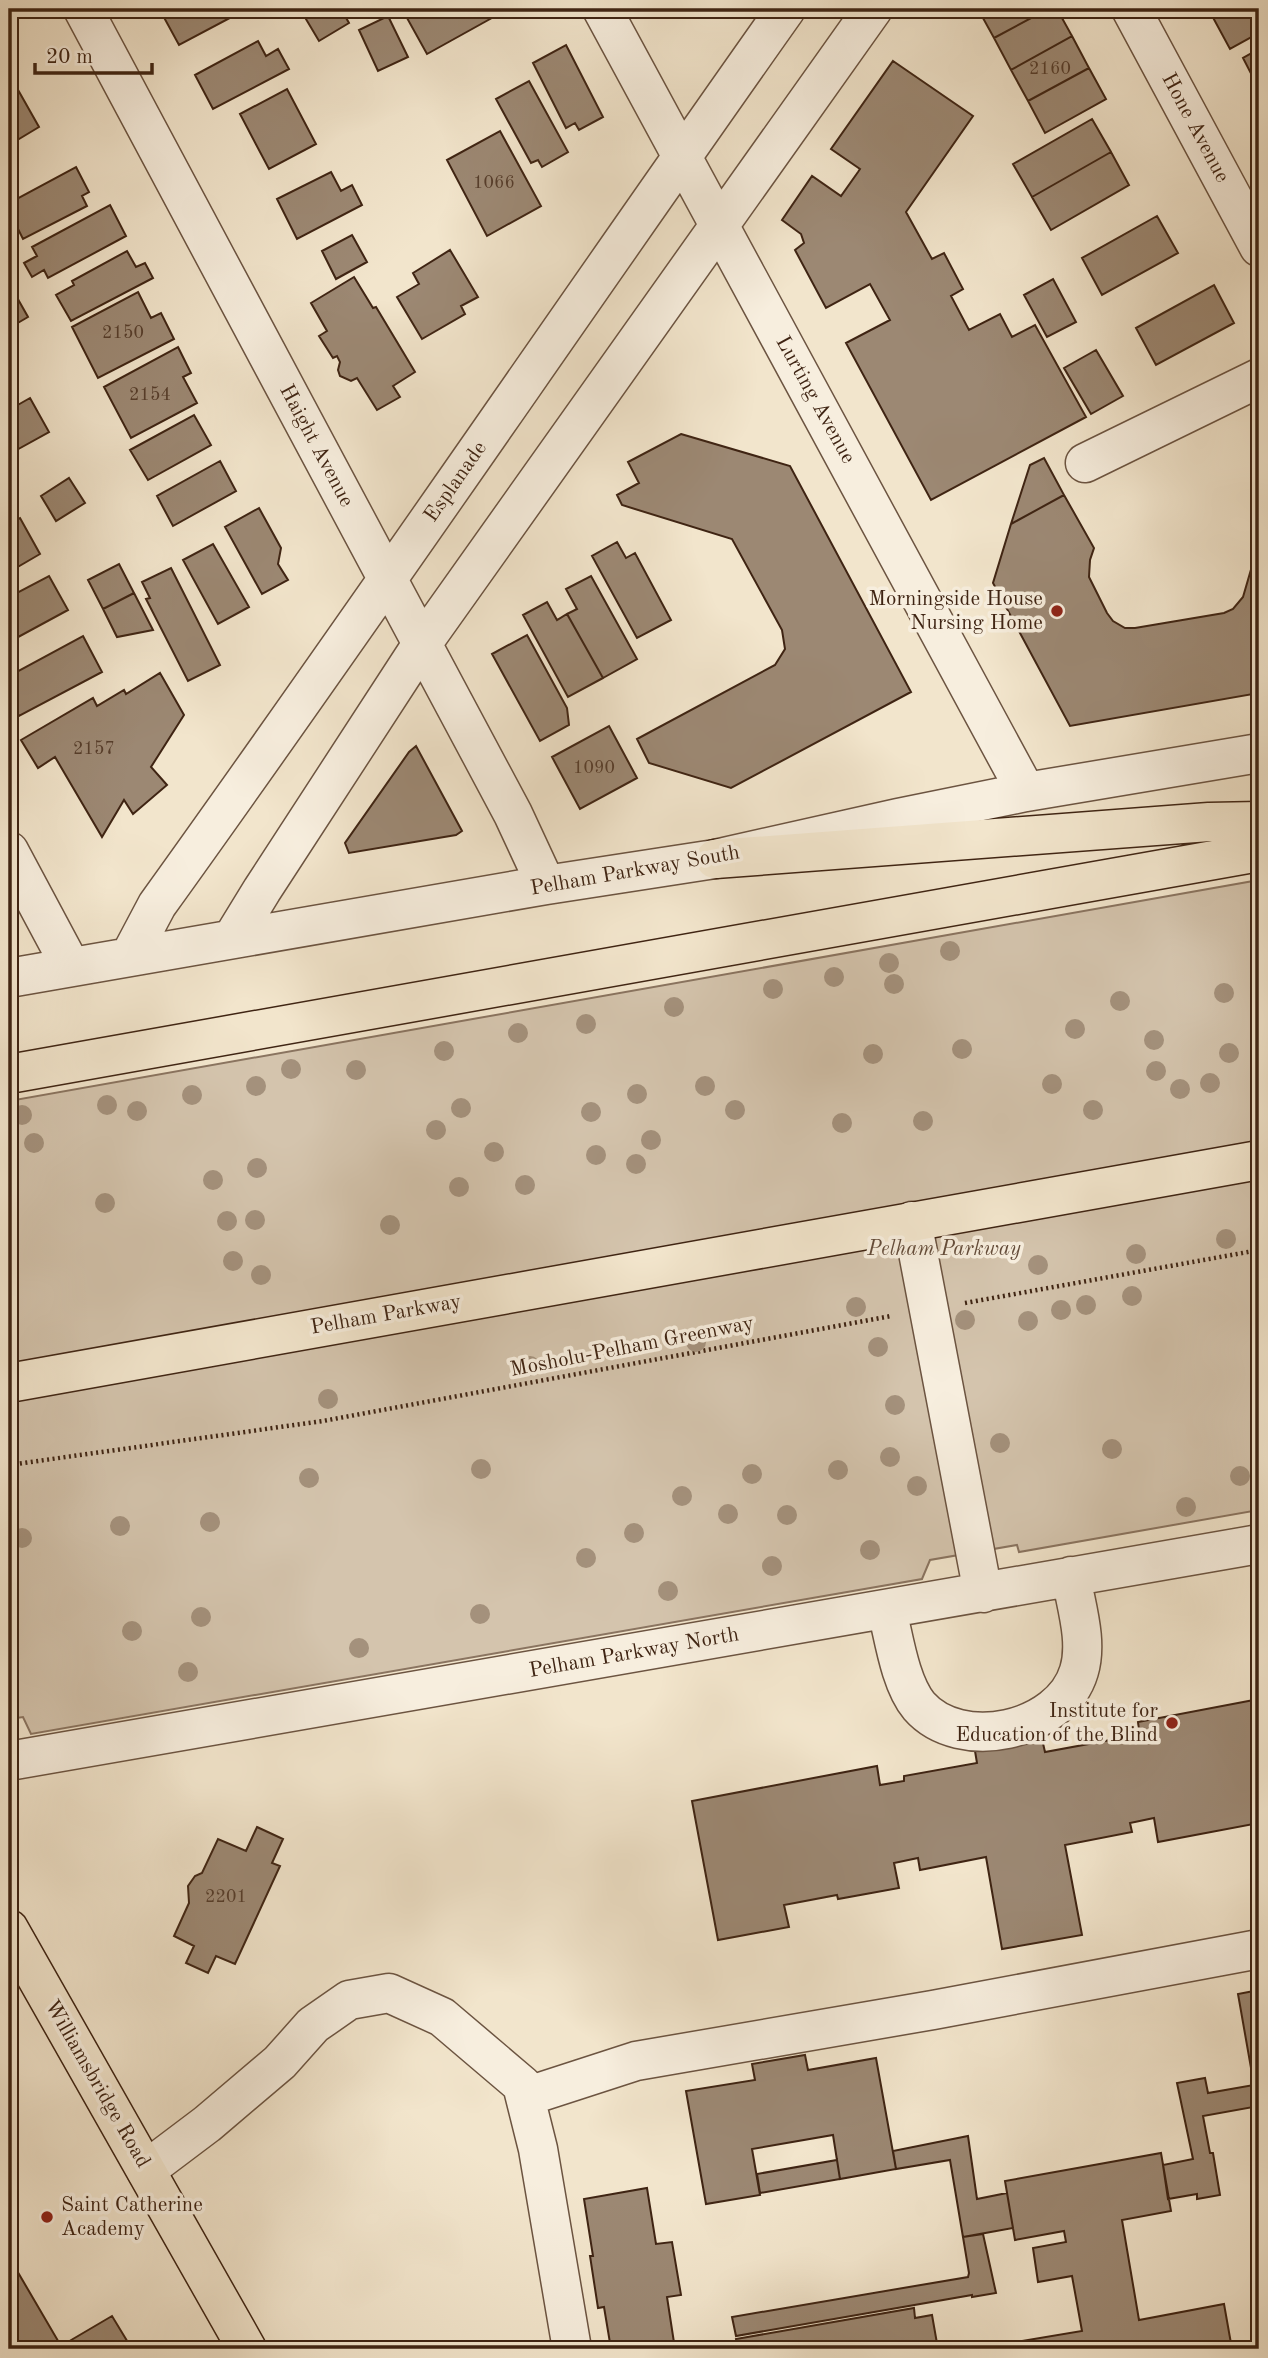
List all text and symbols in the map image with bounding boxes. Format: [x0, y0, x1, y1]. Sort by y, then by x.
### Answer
scale bar [35, 32, 152, 76]
text: 20 m [46, 47, 93, 68]
house number: 2160 [1029, 60, 1071, 78]
street label: Hone Avenue [1157, 70, 1233, 186]
house number: 1066 [473, 174, 515, 192]
house number: 2150 [102, 324, 144, 342]
street label: Lurting Avenue [771, 333, 859, 467]
street label: Haight Avenue [275, 381, 357, 511]
house number: 2154 [129, 386, 171, 404]
street label: Esplanade [421, 438, 491, 526]
place label: Morningside House Nursing Home [868, 589, 1043, 634]
marker: Morningside House Nursing Home [1049, 603, 1065, 619]
house number: 2157 [73, 740, 115, 758]
house number: 1090 [573, 759, 615, 777]
street label: Pelham Parkway South [529, 842, 741, 900]
park label: Pelham Parkway [866, 1239, 1021, 1260]
street label: Pelham Parkway [309, 1291, 463, 1339]
street label: Mosholu-Pelham Greenway [508, 1313, 756, 1381]
street label: Pelham Parkway North [527, 1624, 741, 1682]
place label: Institute for Education of the Blind [955, 1701, 1158, 1746]
marker: Institute for Education of the Blind [1164, 1715, 1180, 1731]
house number: 2201 [205, 1888, 247, 1906]
street label: Williamsbridge Road [40, 1996, 154, 2172]
place label: Saint Catherine Academy [61, 2195, 203, 2240]
marker: Saint Catherine Academy [39, 2209, 55, 2225]

